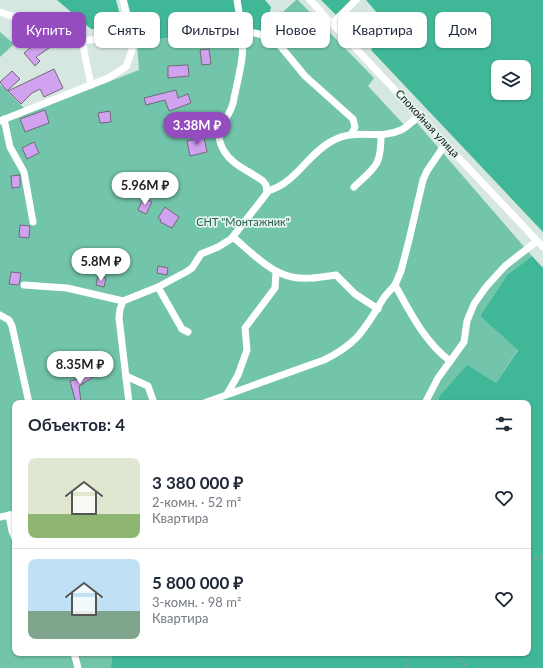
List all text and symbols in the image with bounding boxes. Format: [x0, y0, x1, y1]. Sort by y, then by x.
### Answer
chip: Купить [12, 12, 86, 48]
chip: Снять [94, 12, 160, 48]
chip: Фильтры [168, 12, 253, 48]
chip: Новое [261, 12, 330, 48]
chip: Квартира [338, 12, 427, 48]
chip: Дом [435, 12, 491, 48]
map controls [491, 60, 531, 100]
button: layers [491, 60, 531, 100]
street label: Спокойная улица [393, 86, 463, 160]
pin: 3.38M ₽ [160, 112, 234, 146]
text: 3.38M ₽ [173, 117, 221, 133]
pin: 5.96M ₽ [108, 172, 182, 206]
text: 5.96M ₽ [121, 177, 169, 193]
park label: СНТ "Монтажник" [196, 215, 290, 228]
pin: 5.8M ₽ [68, 248, 134, 282]
text: 5.8M ₽ [80, 253, 122, 269]
pin: 8.35M ₽ [43, 351, 117, 385]
text: 8.35M ₽ [56, 356, 104, 372]
icon: filters [493, 413, 515, 435]
text: Объектов: 4 [28, 414, 125, 435]
text: 3 380 000 ₽ [152, 472, 243, 493]
icon: home [60, 474, 108, 522]
icon: heart [493, 487, 515, 509]
text: 2-комн. · 52 m² [152, 494, 241, 510]
text: Квартира [152, 510, 208, 526]
text: 5 800 000 ₽ [152, 572, 243, 593]
icon: home [60, 575, 108, 623]
icon: heart [493, 588, 515, 610]
text: 3-комн. · 98 m² [152, 594, 241, 610]
text: Квартира [152, 610, 208, 626]

